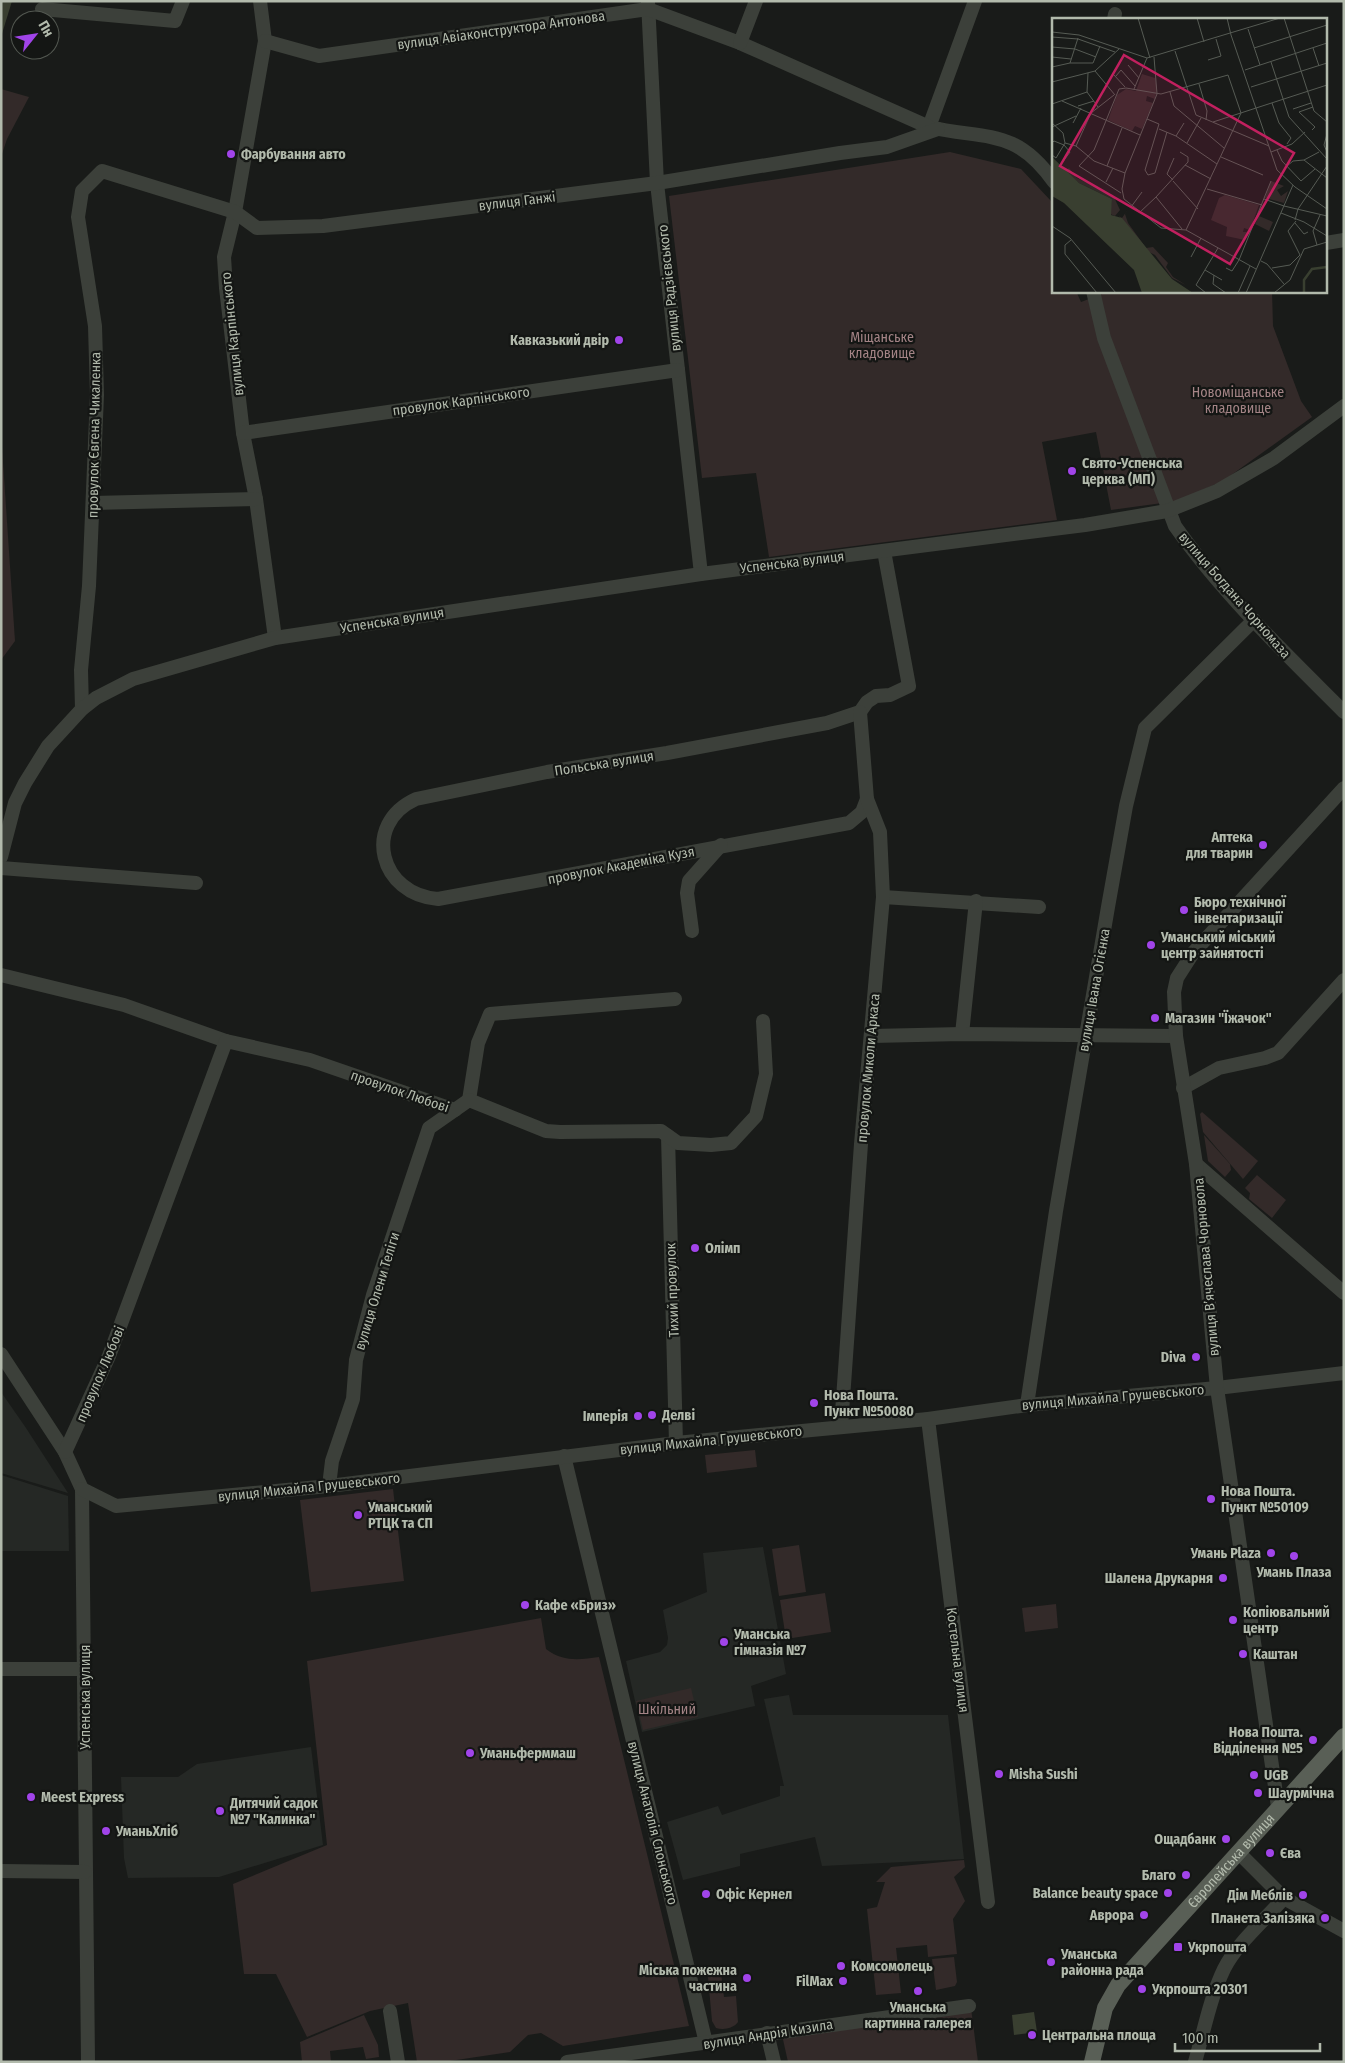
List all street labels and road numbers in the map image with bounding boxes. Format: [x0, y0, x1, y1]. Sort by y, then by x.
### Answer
street label: вулиця Авіаконструктора Антонова [396, 7, 606, 53]
street label: вулиця Ганжі [478, 188, 556, 215]
street label: вулиця Радзієвського [654, 224, 685, 352]
street label: вулиця Карпінського [218, 271, 247, 397]
street label: провулок Євгена Чикаленка [85, 352, 104, 518]
street label: провулок Карпінського [391, 383, 531, 420]
street label: вулиця Богдана Чорномаза [1175, 529, 1294, 662]
street label: Успенська вулиця [738, 548, 845, 577]
street label: Успенська вулиця [338, 604, 445, 637]
street label: Польська вулиця [553, 747, 655, 780]
street label: провулок Академіка Кузя [546, 843, 696, 888]
street label: вулиця Івана Огієнка [1075, 927, 1114, 1053]
street label: провулок Миколи Аркаса [854, 993, 883, 1143]
street label: провулок Любові [348, 1067, 451, 1116]
street label: вулиця В’ячеслава Чорновола [1190, 1177, 1223, 1357]
street label: вулиця Олени Теліги [351, 1230, 404, 1352]
street label: Тихий провулок [662, 1242, 683, 1337]
street label: провулок Любові [73, 1323, 128, 1425]
street label: вулиця Михайла Грушевського [1021, 1381, 1205, 1414]
street label: вулиця Михайла Грушевського [619, 1422, 803, 1459]
street label: вулиця Михайла Грушевського [217, 1469, 401, 1506]
street label: Костельна вулиця [943, 1606, 972, 1714]
street label: Успенська вулиця [77, 1644, 94, 1751]
street label: вулиця Анатолія Слонського [624, 1740, 681, 1907]
street label: Європейська вулиця [1184, 1810, 1279, 1912]
street label: вулиця Андрія Кизила [702, 2016, 834, 2053]

